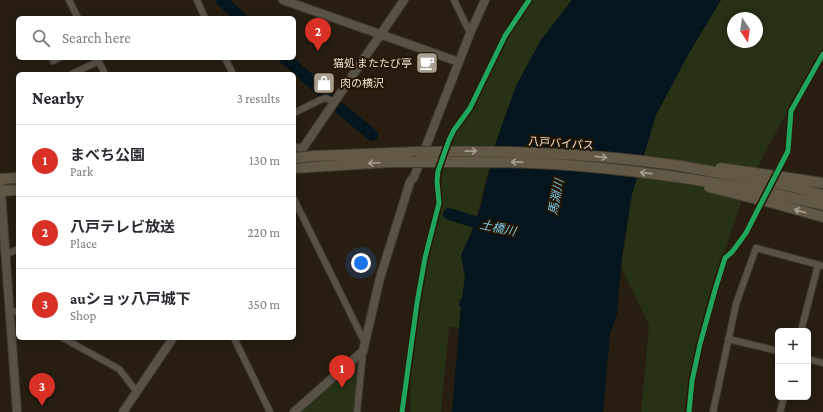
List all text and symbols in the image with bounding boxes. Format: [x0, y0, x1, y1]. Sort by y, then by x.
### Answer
north arrow [727, 12, 763, 48]
search box [16, 16, 296, 60]
pin: 2 [305, 18, 331, 51]
icon: search [30, 27, 52, 49]
text: Search here [62, 30, 131, 46]
cafe icon: 猫処 またたび亭 [414, 50, 440, 76]
place label: 猫処 またたび亭 [333, 57, 412, 69]
shop icon: 肉の横沢 [311, 70, 337, 96]
place label: 肉の横沢 [340, 77, 384, 89]
text: Nearby [32, 89, 84, 108]
text: 3 results [237, 91, 280, 106]
street label: 八戸バイパス [528, 135, 594, 151]
text: まべち公園 [70, 147, 145, 163]
one-way arrow [464, 147, 477, 155]
text: 1 [43, 153, 47, 168]
text: 130 m [249, 153, 280, 168]
one-way arrow [594, 154, 607, 161]
one-way arrow [368, 159, 381, 167]
one-way arrow [511, 159, 524, 166]
text: Park [70, 164, 93, 179]
one-way arrow [640, 169, 653, 177]
water label: 馬淵川 [546, 176, 567, 216]
one-way arrow [794, 207, 807, 214]
water label: 土橋川 [479, 217, 519, 239]
text: 八戸テレビ放送 [70, 219, 175, 235]
text: 2 [42, 225, 48, 240]
text: 220 m [247, 225, 280, 240]
text: Place [70, 236, 97, 251]
your location [351, 253, 371, 273]
text: auショッ八戸城下 [70, 291, 191, 307]
text: 3 [42, 297, 48, 312]
text: 350 m [247, 297, 280, 312]
text: Shop [70, 308, 96, 323]
map controls [775, 328, 811, 400]
button: + [775, 328, 811, 364]
pin: 1 [329, 355, 355, 388]
button: − [775, 364, 811, 400]
pin: 3 [29, 373, 55, 406]

